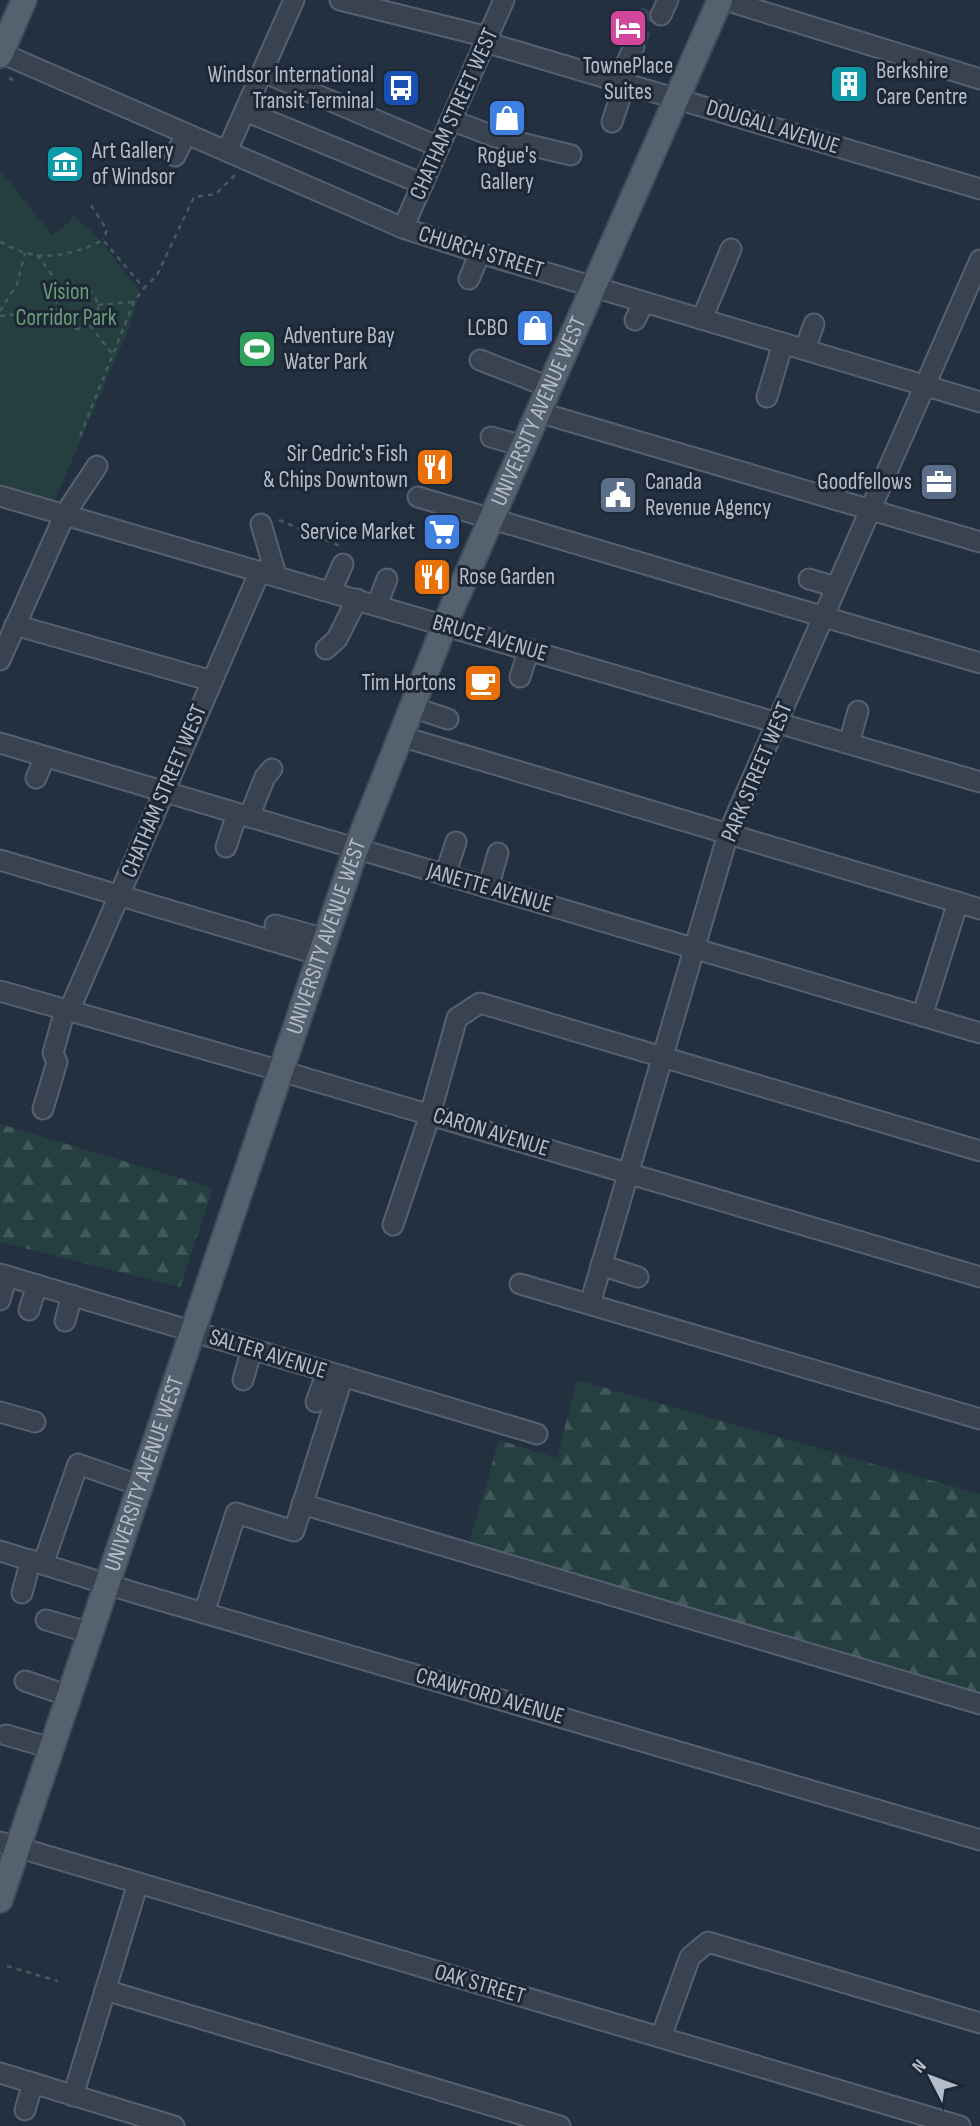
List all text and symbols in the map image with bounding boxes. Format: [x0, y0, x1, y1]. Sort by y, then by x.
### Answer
hotel icon: TownePlace Suites [607, 7, 649, 49]
street label: CHATHAM STREET WEST [404, 24, 504, 204]
place label: TownePlace Suites [583, 52, 673, 106]
place label: Berkshire Care Centre [876, 57, 967, 111]
place label: Windsor International Transit Terminal [207, 61, 374, 115]
building icon: Berkshire Care Centre [828, 63, 870, 105]
bus stop icon: Windsor International Transit Terminal [380, 67, 422, 109]
street label: DOUGALL AVENUE [703, 93, 843, 161]
shop icon: Rogue's Gallery [486, 97, 528, 139]
place label: Art Gallery of Windsor [91, 137, 175, 191]
place label: Rogue's Gallery [477, 142, 537, 196]
museum icon: Art Gallery of Windsor [44, 143, 86, 185]
street label: CHURCH STREET [415, 220, 547, 284]
park label: Vision Corridor Park [15, 278, 117, 332]
shop icon: LCBO [514, 307, 556, 349]
street label: UNIVERSITY AVENUE WEST [485, 312, 593, 510]
place label: LCBO [467, 314, 508, 342]
place label: Adventure Bay Water Park [283, 322, 395, 376]
sports icon: Adventure Bay Water Park [236, 328, 278, 370]
place label: Sir Cedric's Fish & Chips Downtown [263, 440, 408, 494]
restaurant icon: Sir Cedric's Fish & Chips Downtown [414, 446, 456, 488]
office icon: Goodfellows [918, 461, 960, 503]
place label: Canada Revenue Agency [645, 468, 771, 522]
place label: Goodfellows [817, 468, 912, 496]
public building icon: Canada Revenue Agency [597, 474, 639, 516]
supermarket icon: Service Market [421, 511, 463, 553]
place label: Service Market [300, 518, 415, 546]
restaurant icon: Rose Garden [411, 556, 453, 598]
place label: Rose Garden [459, 563, 555, 591]
street label: BRUCE AVENUE [429, 608, 551, 668]
cafe icon: Tim Hortons [462, 662, 504, 704]
place label: Tim Hortons [361, 669, 456, 697]
street label: PARK STREET WEST [715, 698, 799, 846]
street label: CHATHAM STREET WEST [115, 700, 213, 882]
street label: UNIVERSITY AVENUE WEST [280, 835, 372, 1038]
street label: JANETTE AVENUE [423, 856, 556, 919]
street label: CARON AVENUE [430, 1101, 552, 1163]
street label: SALTER AVENUE [206, 1323, 330, 1385]
street label: UNIVERSITY AVENUE WEST [98, 1373, 190, 1575]
street label: CRAWFORD AVENUE [413, 1661, 567, 1731]
street label: OAK STREET [431, 1958, 529, 2010]
north arrow [896, 2042, 966, 2112]
text: N [908, 2055, 931, 2078]

